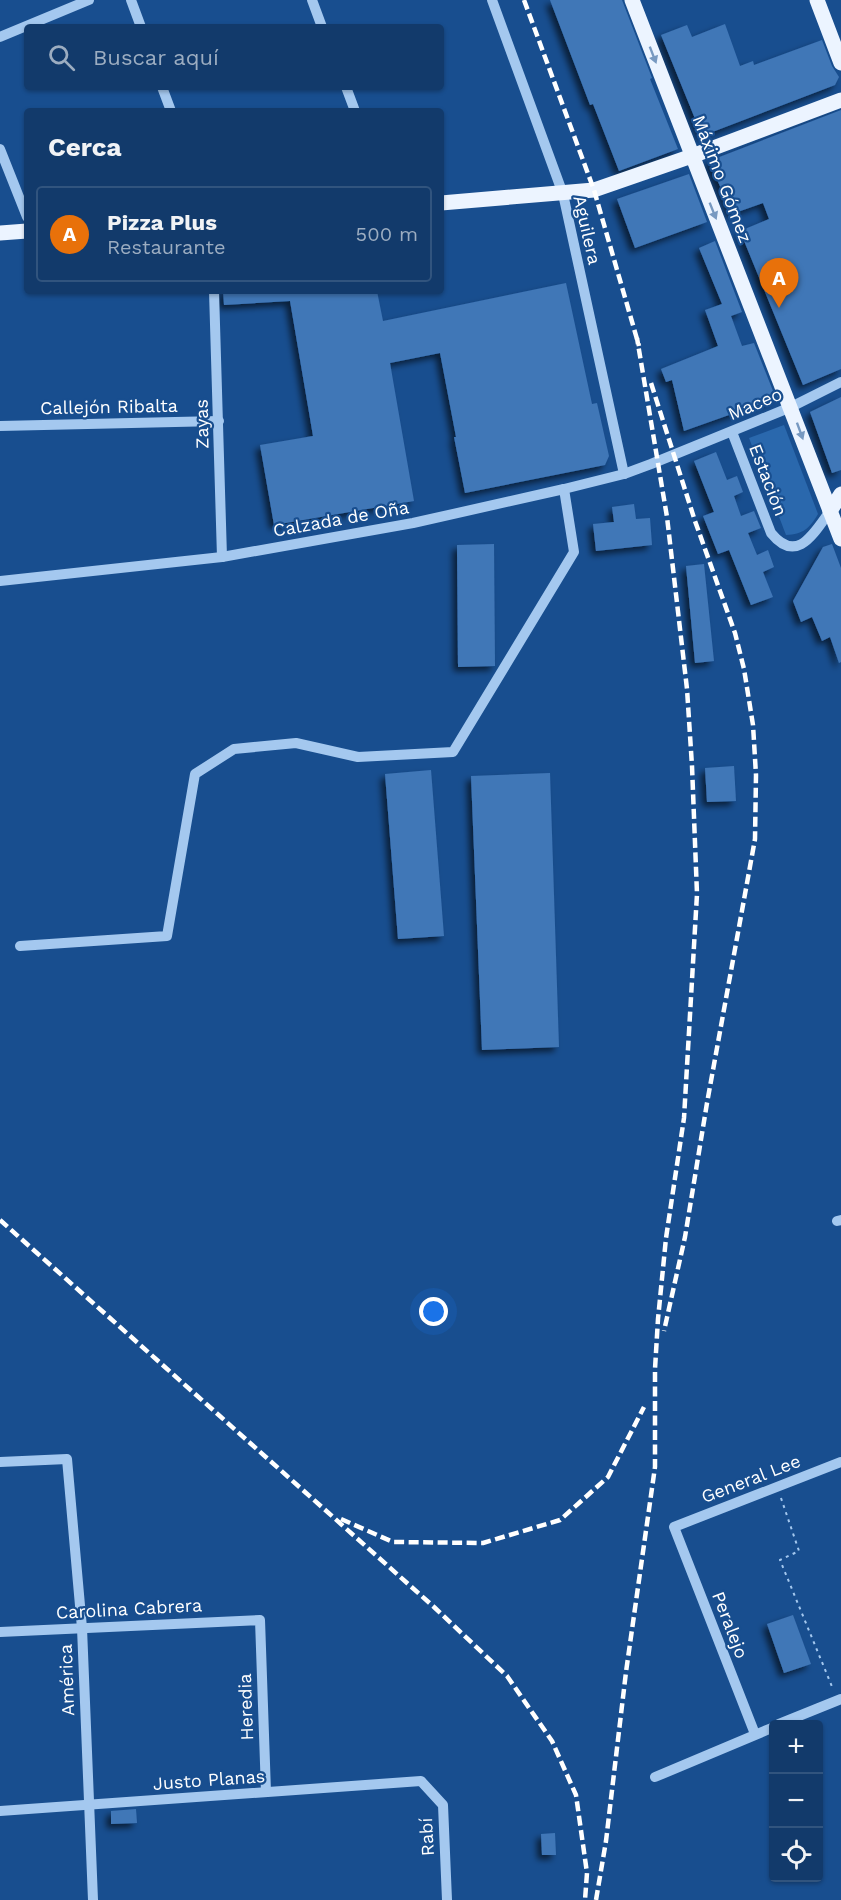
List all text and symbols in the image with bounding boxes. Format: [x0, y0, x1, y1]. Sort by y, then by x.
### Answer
search box [24, 24, 444, 90]
icon: search [45, 41, 78, 74]
text: Buscar aquí [93, 45, 219, 70]
one-way arrow [649, 46, 658, 64]
street label: Máximo Gómez [688, 112, 756, 246]
text: Cerca [48, 132, 122, 162]
street label: Aguilera [569, 193, 606, 267]
one-way arrow [708, 202, 718, 220]
text: Pizza Plus [107, 210, 217, 235]
text: A [63, 222, 76, 246]
text: 500 m [356, 222, 418, 246]
text: Restaurante [107, 235, 225, 259]
pin: A [760, 258, 798, 308]
street label: Maceo [725, 383, 785, 424]
street label: Callejón Ribalta [40, 395, 178, 418]
street label: Zayas [191, 399, 212, 449]
one-way arrow [795, 422, 805, 440]
street label: Estación [745, 441, 792, 519]
street label: Calzada de Oña [271, 496, 410, 541]
your location [419, 1297, 448, 1326]
street label: General Lee [698, 1450, 803, 1507]
street label: Peralejo [708, 1588, 753, 1661]
street label: Carolina Cabrera [55, 1594, 203, 1623]
street label: América [55, 1644, 78, 1716]
street label: Heredia [234, 1673, 257, 1741]
map controls [769, 1720, 823, 1882]
button: + [769, 1720, 823, 1774]
street label: Justo Planas [152, 1765, 266, 1794]
button: − [769, 1774, 823, 1828]
street label: Rabí [415, 1817, 438, 1857]
button: locate [769, 1828, 823, 1882]

